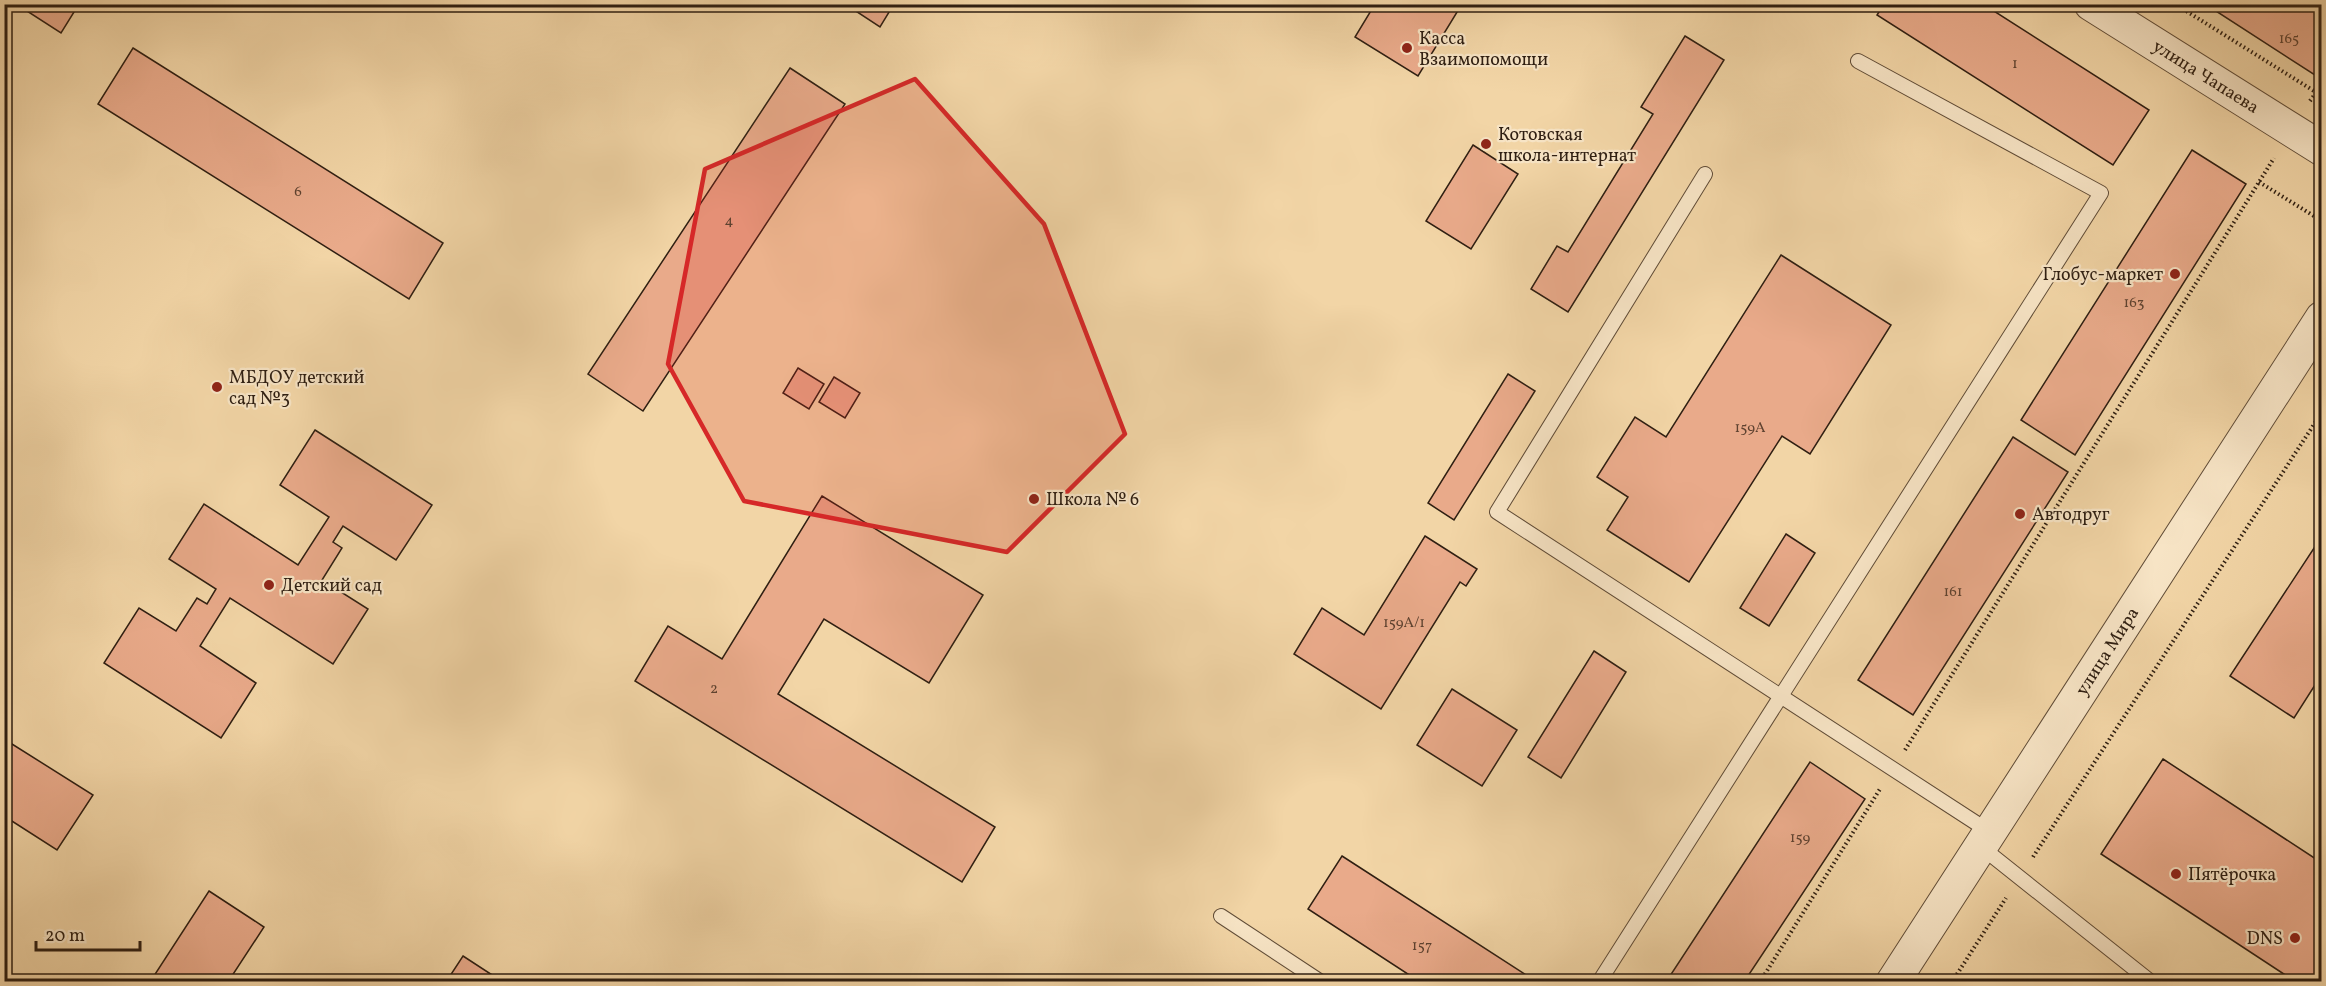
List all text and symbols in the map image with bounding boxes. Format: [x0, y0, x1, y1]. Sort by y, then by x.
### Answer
place label: Касса Взаимопомощи [1419, 27, 1548, 73]
house number: 165 [2279, 29, 2299, 50]
street label: улица Чапаева [2147, 35, 2263, 120]
marker: Касса Взаимопомощи [1400, 41, 1414, 55]
house number: 1 [2012, 54, 2018, 75]
place label: Котовская школа-интернат [1498, 123, 1636, 169]
marker: Котовская школа-интернат [1479, 137, 1493, 151]
house number: 6 [294, 182, 302, 203]
house number: 4 [725, 211, 734, 232]
place label: Глобус-маркет [2043, 263, 2163, 288]
marker: Глобус-маркет [2168, 267, 2182, 281]
house number: 163 [2124, 293, 2144, 314]
place label: МБДОУ детский сад №3 [229, 366, 364, 412]
marker: МБДОУ детский сад №3 [210, 380, 224, 394]
house number: 159А [1734, 418, 1766, 439]
place label: Школа № 6 [1046, 488, 1139, 513]
marker: Школа № 6 [1027, 492, 1041, 506]
place label: Автодруг [2032, 503, 2110, 528]
marker: Автодруг [2013, 507, 2027, 521]
place label: Детский сад [281, 574, 382, 599]
marker: Детский сад [262, 578, 276, 592]
house number: 161 [1943, 582, 1963, 603]
street label: улица Мира [2070, 603, 2146, 701]
house number: 159А/1 [1383, 613, 1425, 634]
house number: 2 [710, 679, 718, 700]
house number: 159 [1790, 828, 1810, 849]
place label: Пятёрочка [2188, 863, 2276, 888]
marker: Пятёрочка [2169, 867, 2183, 881]
scale bar [36, 914, 140, 952]
text: 20 m [45, 924, 85, 949]
place label: DNS [2247, 927, 2283, 952]
marker: DNS [2288, 931, 2302, 945]
house number: 157 [1412, 936, 1432, 957]

